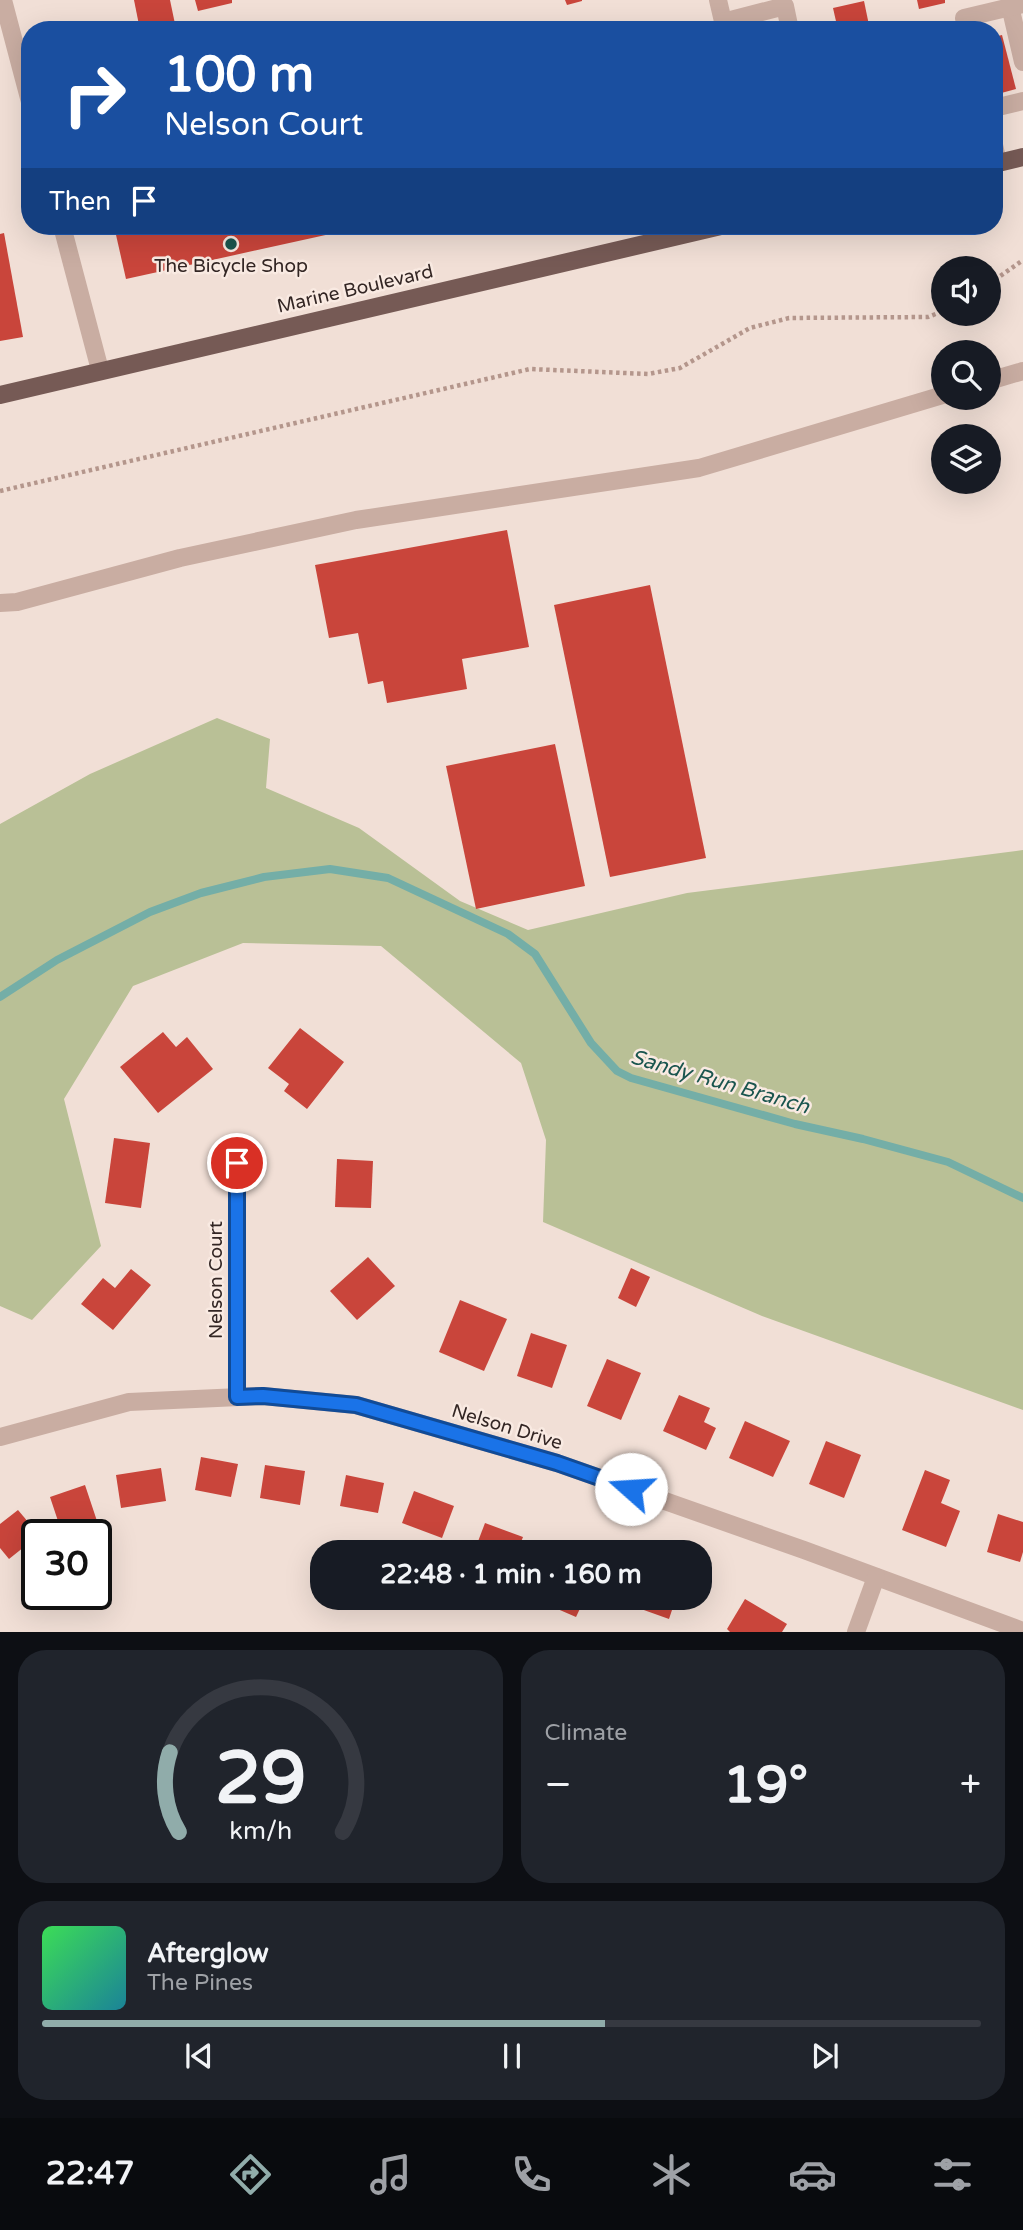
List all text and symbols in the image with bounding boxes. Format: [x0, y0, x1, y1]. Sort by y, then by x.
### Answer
text: 100 m [164, 46, 314, 105]
icon: right [49, 49, 140, 140]
text: Nelson Court [164, 106, 363, 144]
icon: arrive [125, 182, 163, 220]
text: Then [49, 186, 111, 217]
marker: The Bicycle Shop [223, 236, 239, 252]
place label: The Bicycle Shop [154, 255, 308, 277]
map controls [931, 256, 1001, 494]
button: sound [931, 256, 1001, 326]
street label: Marine Boulevard [275, 260, 435, 318]
button: search [931, 340, 1001, 410]
button: layers [931, 424, 1001, 494]
water label: Sandy Run Branch [628, 1045, 813, 1120]
pin [207, 1133, 267, 1193]
icon: arrive [218, 1144, 256, 1182]
street label: Nelson Court [205, 1221, 227, 1339]
street label: Nelson Drive [449, 1400, 565, 1454]
position arrow [594, 1452, 668, 1526]
speed limit sign: 30 [21, 1519, 112, 1610]
text: 22:48 · 1 min · 160 m [380, 1559, 642, 1590]
text: Climate [545, 1719, 627, 1747]
text: 29 [215, 1736, 306, 1824]
text: 19° [723, 1754, 808, 1817]
text: − [545, 1762, 572, 1808]
text: + [960, 1762, 981, 1808]
text: km/h [229, 1816, 292, 1846]
text: Afterglow [147, 1938, 269, 1969]
text: The Pines [147, 1969, 253, 1997]
icon: previous [180, 2037, 218, 2075]
icon: pause [493, 2037, 531, 2075]
icon: next [806, 2037, 844, 2075]
icon: directions [226, 2150, 275, 2199]
icon: music [366, 2150, 415, 2199]
icon: phone [507, 2150, 556, 2199]
icon: climate [647, 2150, 696, 2199]
icon: car [788, 2150, 837, 2199]
icon: filters [928, 2150, 977, 2199]
text: 22:47 [46, 2155, 134, 2193]

